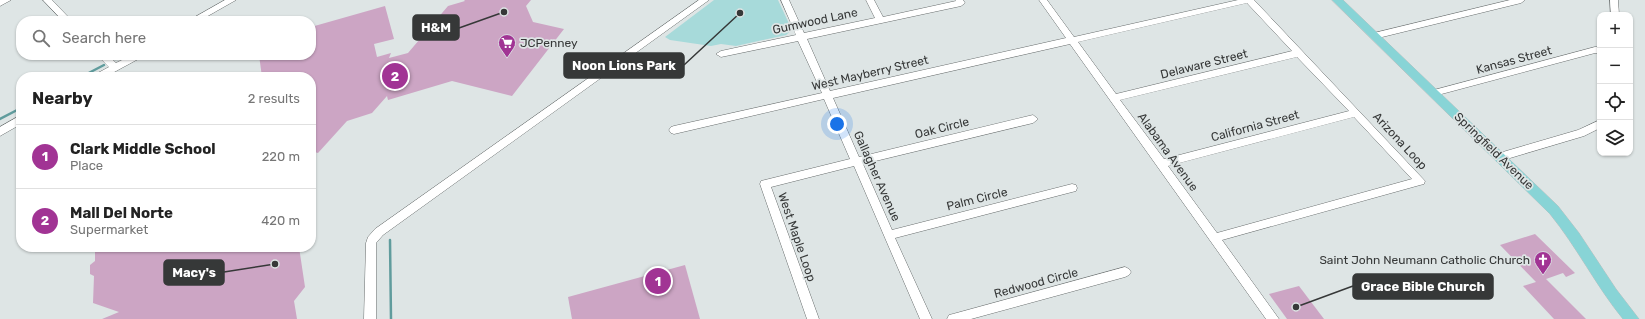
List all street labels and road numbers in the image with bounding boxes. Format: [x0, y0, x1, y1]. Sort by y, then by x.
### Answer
street label: Gumwood Lane [771, 5, 859, 37]
street label: Kansas Street [1475, 43, 1554, 77]
street label: Delaware Street [1159, 46, 1249, 82]
street label: West Mayberry Street [810, 53, 930, 93]
street label: California Street [1209, 107, 1301, 145]
street label: Alabama Avenue [1135, 110, 1201, 194]
street label: Arizona Loop [1370, 110, 1430, 172]
street label: Springfield Avenue [1452, 110, 1537, 193]
street label: Oak Circle [913, 114, 971, 141]
street label: Gallagher Avenue [851, 129, 903, 224]
street label: Palm Circle [945, 185, 1009, 213]
street label: West Maple Loop [775, 191, 819, 283]
street label: Redwood Circle [992, 265, 1080, 301]

